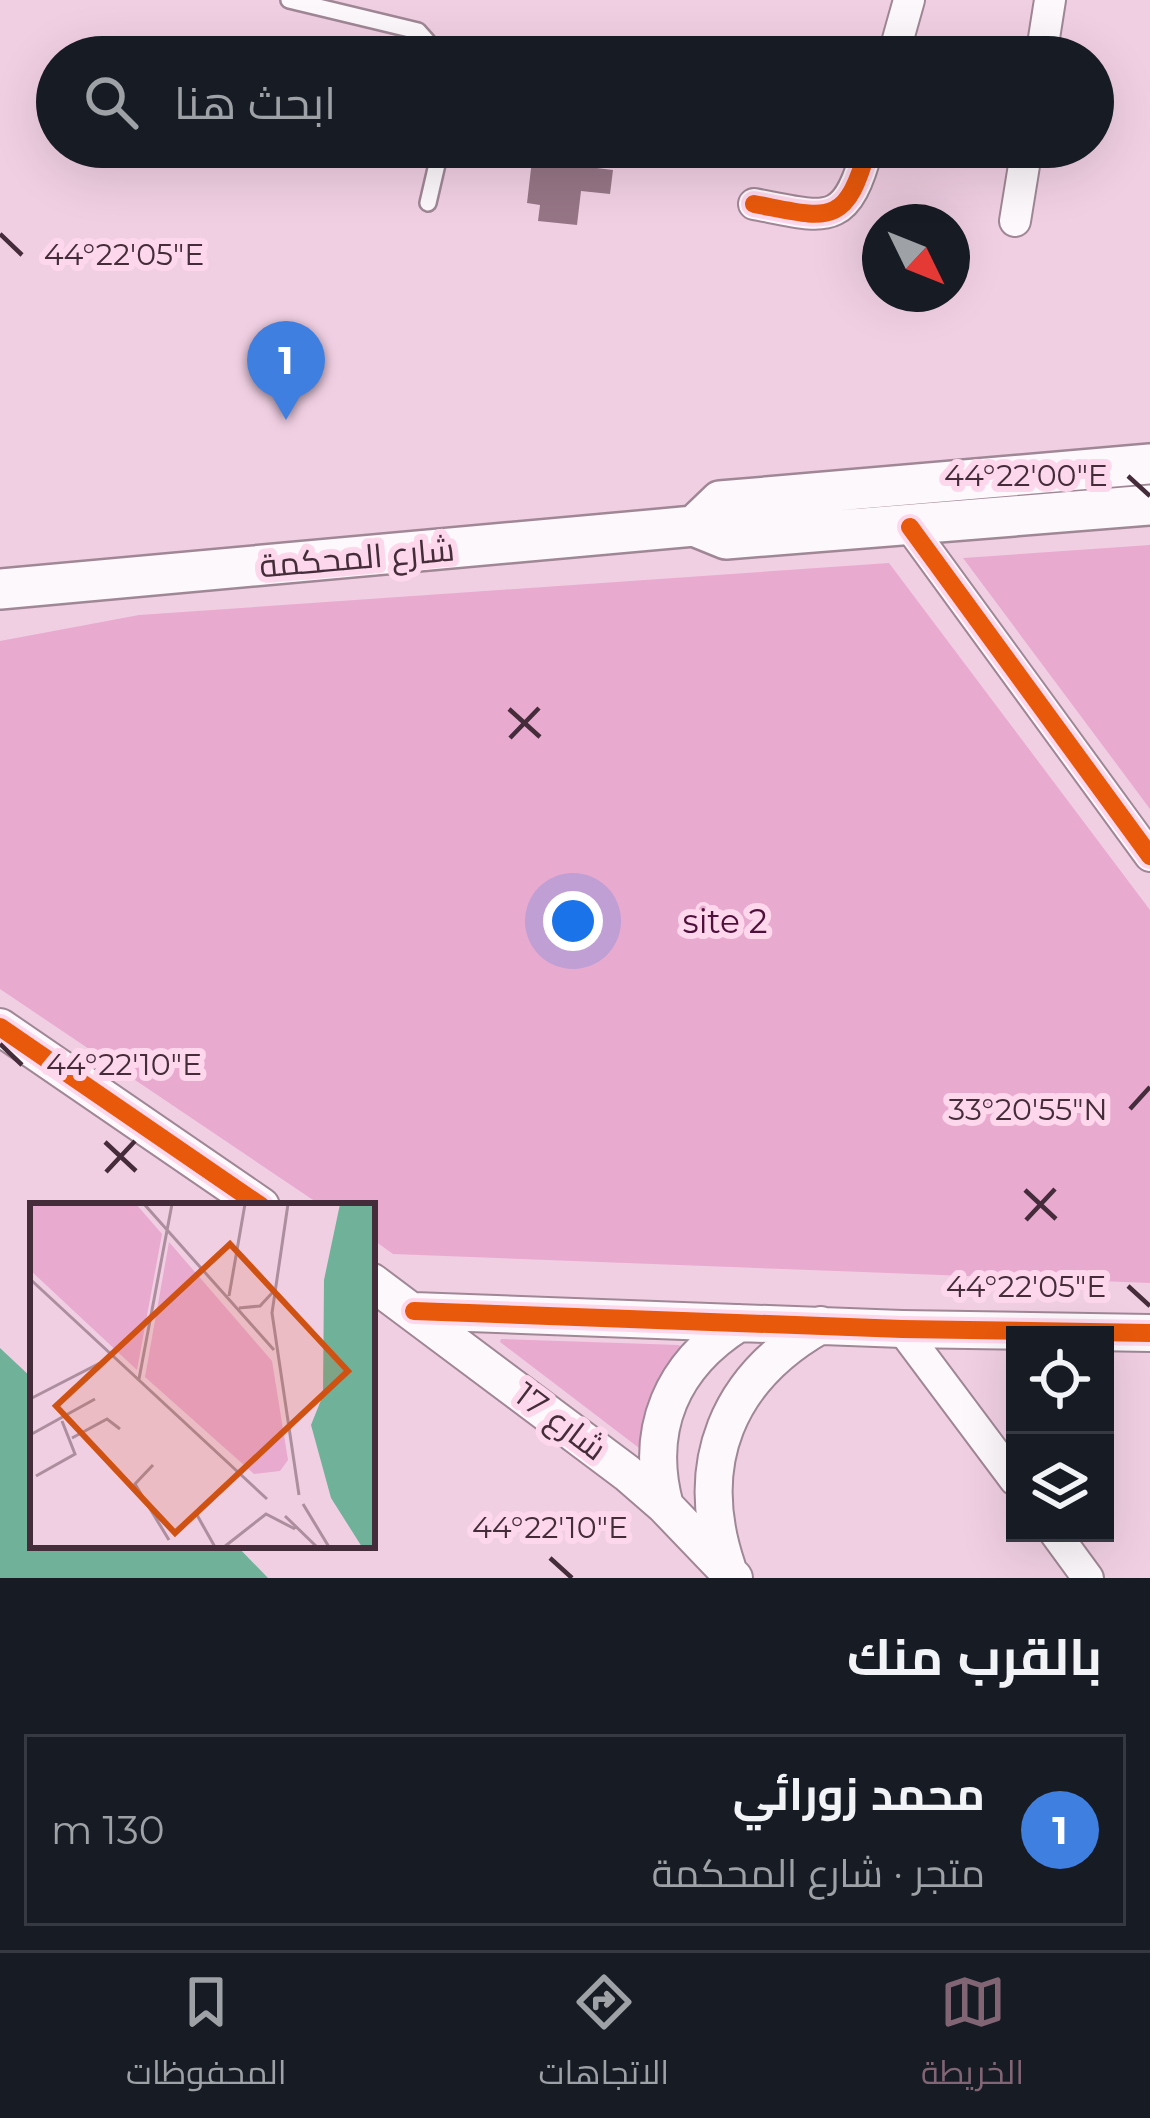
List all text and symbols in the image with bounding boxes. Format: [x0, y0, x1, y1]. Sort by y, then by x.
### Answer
search box [36, 36, 1114, 168]
icon: search [78, 69, 144, 135]
text: ابحث هنا [174, 75, 336, 130]
north arrow [862, 204, 970, 312]
text: 44°22'05"E [44, 236, 204, 273]
pin: 1 [247, 321, 325, 420]
text: 44°22'00"E [944, 457, 1108, 494]
street label: شارع المحكمة [258, 529, 457, 588]
your location [543, 891, 603, 951]
park label: site 2 [683, 901, 767, 941]
text: 44°22'10"E [46, 1046, 202, 1083]
text: 33°20'55"N [948, 1091, 1108, 1128]
inset map [30, 1203, 375, 1548]
text: 44°22'05"E [946, 1268, 1106, 1305]
map controls [1006, 1326, 1114, 1542]
button: locate [1006, 1326, 1114, 1434]
street label: شارع 17 [506, 1374, 615, 1471]
button: layers [1006, 1434, 1114, 1542]
text: 44°22'10"E [472, 1509, 628, 1546]
text: بالقرب منك [847, 1626, 1102, 1688]
text: محمد زورائي [733, 1766, 985, 1821]
text: 130 m [51, 1806, 165, 1854]
text: 1 [1052, 1806, 1068, 1854]
text: متجر · شارع المحكمة [652, 1849, 985, 1897]
tab: المحفوظات [126, 1969, 287, 2103]
tab: الاتجاهات [538, 1969, 669, 2103]
tab: الخريطة [921, 1969, 1024, 2103]

